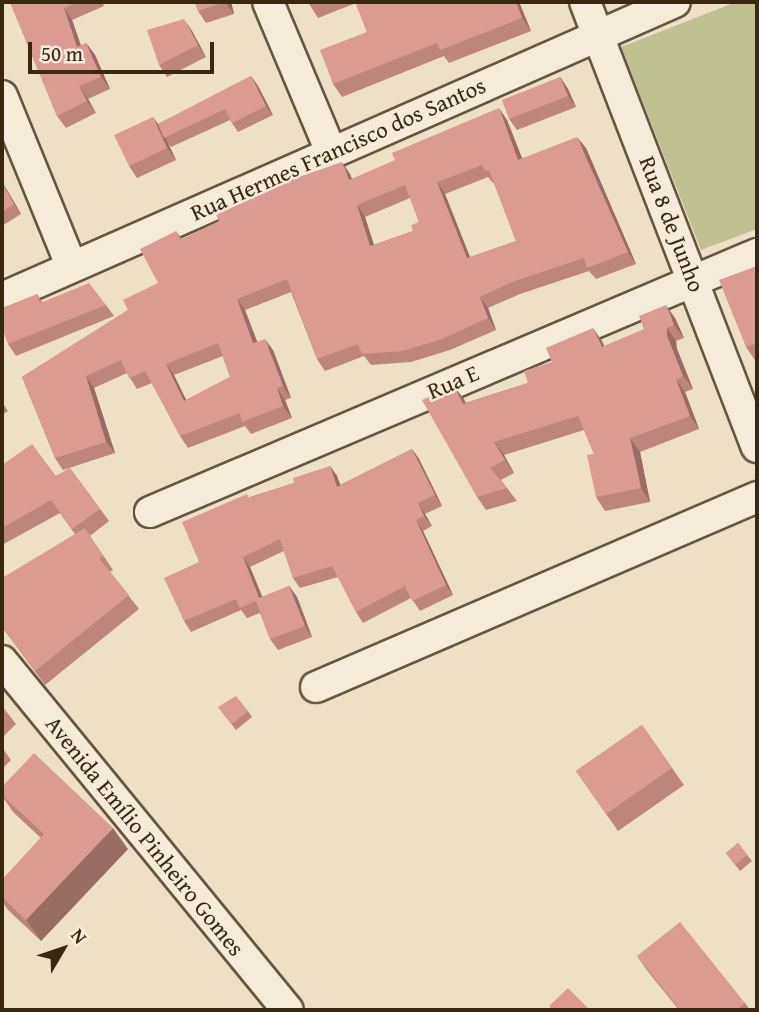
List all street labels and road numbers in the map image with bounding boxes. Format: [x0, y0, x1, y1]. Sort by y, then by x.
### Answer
street label: Rua Hermes Francisco dos Santos [186, 71, 490, 227]
street label: Rua 8 de Junho [633, 152, 711, 296]
street label: Rua E [423, 359, 483, 405]
street label: Avenida Emílio Pinheiro Gomes [40, 711, 250, 961]

